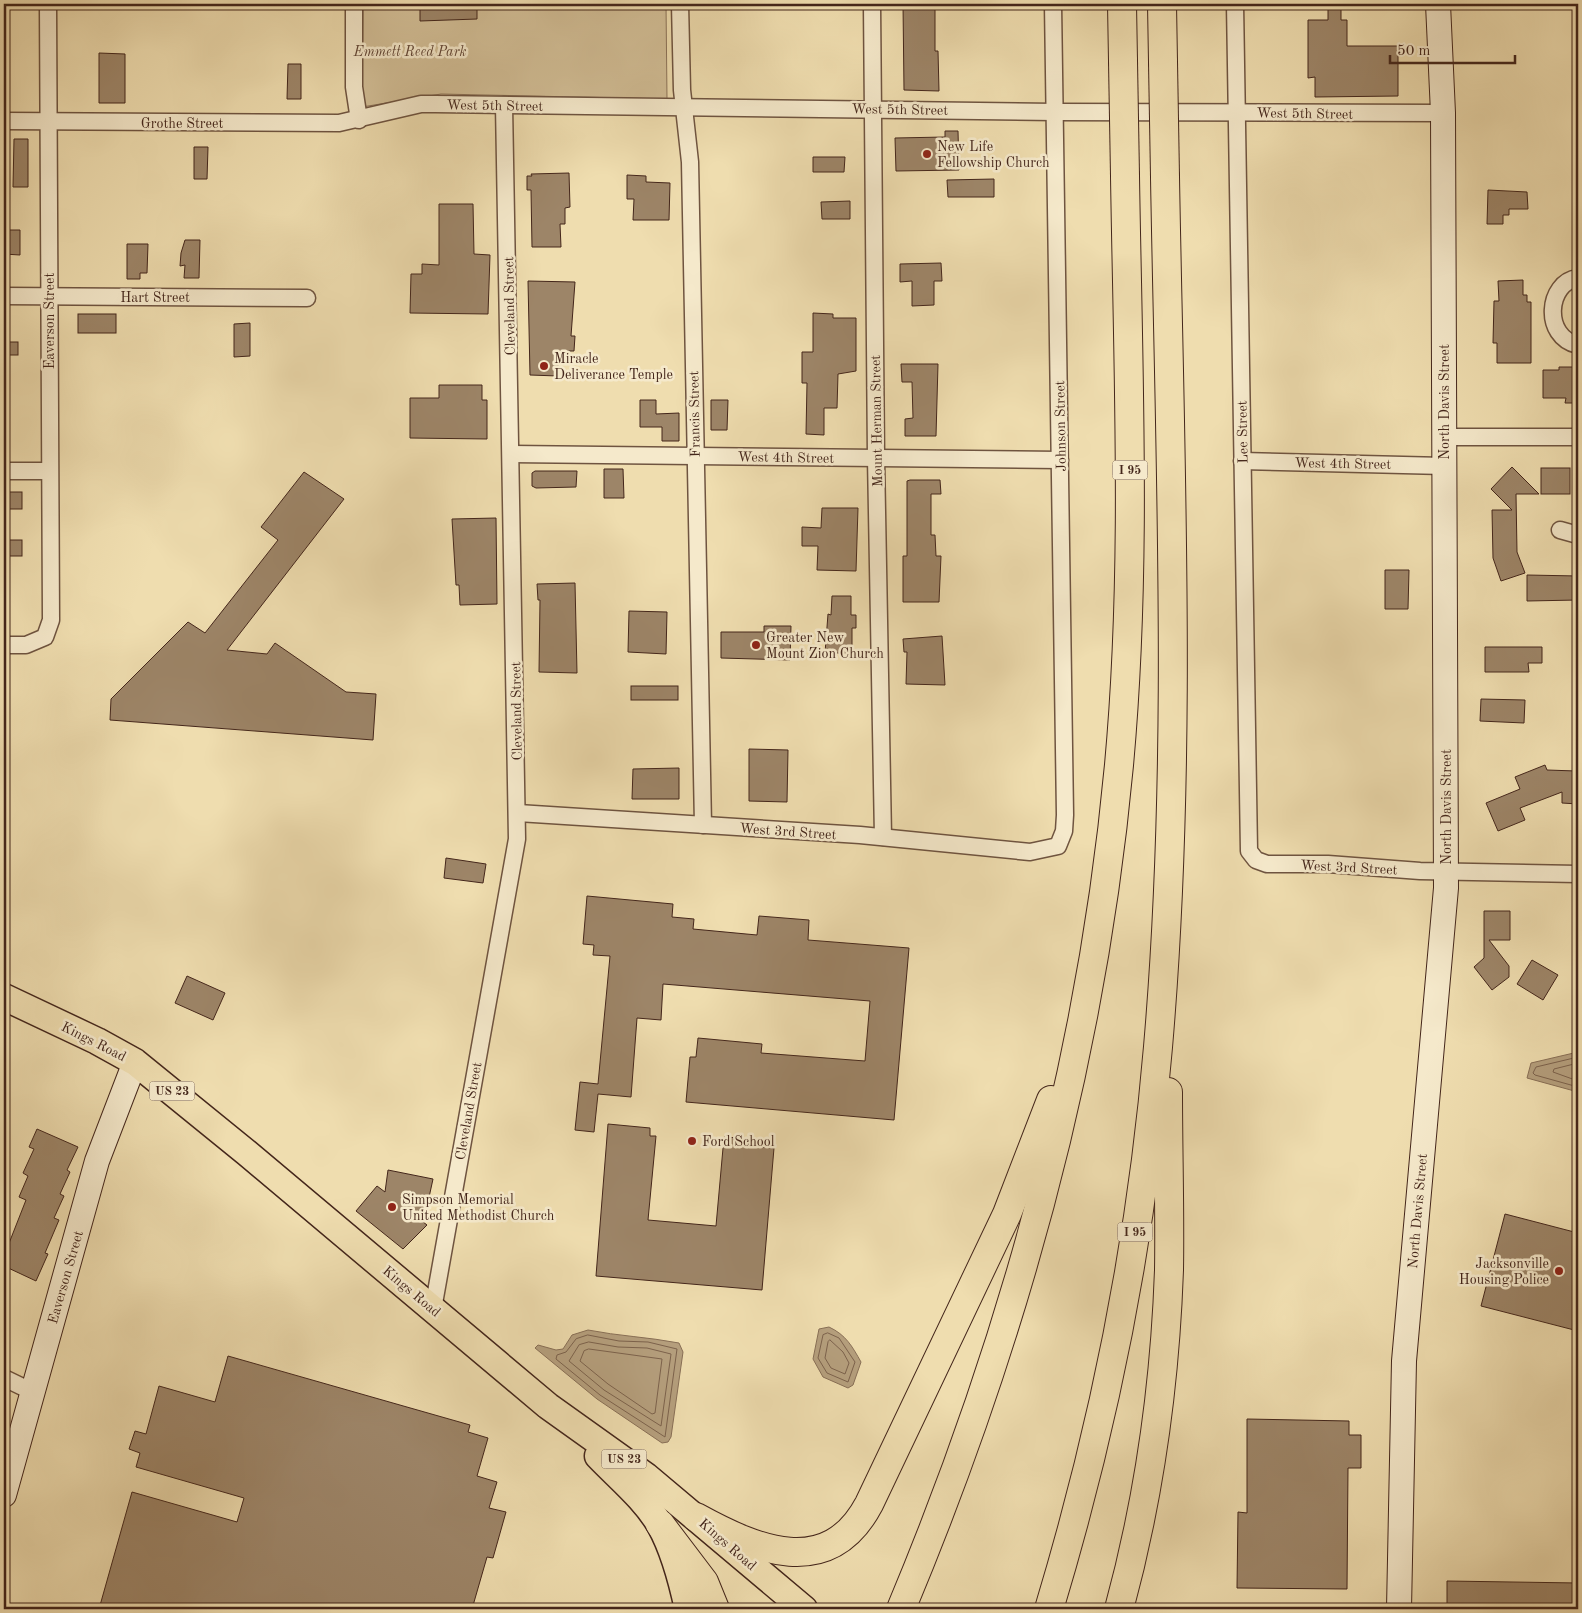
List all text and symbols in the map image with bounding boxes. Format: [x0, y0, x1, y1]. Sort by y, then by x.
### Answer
scale bar [1390, 32, 1514, 64]
text: 50 m [1397, 44, 1431, 59]
park label: Emmett Reed Park [353, 45, 467, 59]
street label: West 5th Street [447, 98, 543, 114]
street label: West 5th Street [852, 102, 948, 118]
street label: West 5th Street [1257, 106, 1353, 122]
street label: Grothe Street [141, 117, 223, 131]
place label: New Life Fellowship Church [937, 140, 1050, 170]
marker: New Life Fellowship Church [921, 148, 933, 160]
street label: Cleveland Street [502, 256, 518, 356]
street label: Eaverson Street [43, 273, 57, 369]
street label: Hart Street [120, 291, 190, 305]
street label: North Davis Street [1438, 344, 1452, 460]
place label: Miracle Deliverance Temple [554, 352, 673, 382]
street label: Mount Herman Street [869, 355, 885, 487]
marker: Miracle Deliverance Temple [538, 360, 550, 372]
street label: Francis Street [687, 370, 703, 457]
street label: Johnson Street [1053, 380, 1069, 472]
street label: Lee Street [1235, 400, 1251, 464]
street label: West 4th Street [738, 450, 834, 466]
street label: West 4th Street [1295, 456, 1391, 472]
road number: I 95 [1112, 460, 1148, 480]
place label: Greater New Mount Zion Church [766, 631, 884, 661]
marker: Greater New Mount Zion Church [750, 639, 762, 651]
street label: Cleveland Street [509, 661, 525, 761]
street label: North Davis Street [1440, 749, 1454, 865]
street label: West 3rd Street [739, 822, 837, 842]
street label: West 3rd Street [1300, 858, 1398, 878]
street label: Kings Road [59, 1020, 128, 1064]
street label: Cleveland Street [453, 1061, 485, 1161]
road number: US 23 [150, 1082, 194, 1100]
marker: Ford School [686, 1135, 698, 1147]
place label: Ford School [702, 1135, 775, 1149]
street label: North Davis Street [1406, 1153, 1430, 1269]
place label: Simpson Memorial United Methodist Church [402, 1193, 555, 1223]
marker: Simpson Memorial United Methodist Church [386, 1201, 398, 1213]
road number: I 95 [1118, 1222, 1152, 1242]
street label: Eaverson Street [46, 1229, 86, 1326]
place label: Jacksonville Housing Police [1459, 1257, 1549, 1287]
street label: Kings Road [380, 1264, 443, 1320]
marker: Jacksonville Housing Police [1553, 1265, 1565, 1277]
road number: US 23 [602, 1450, 646, 1468]
street label: Kings Road [696, 1516, 759, 1573]

